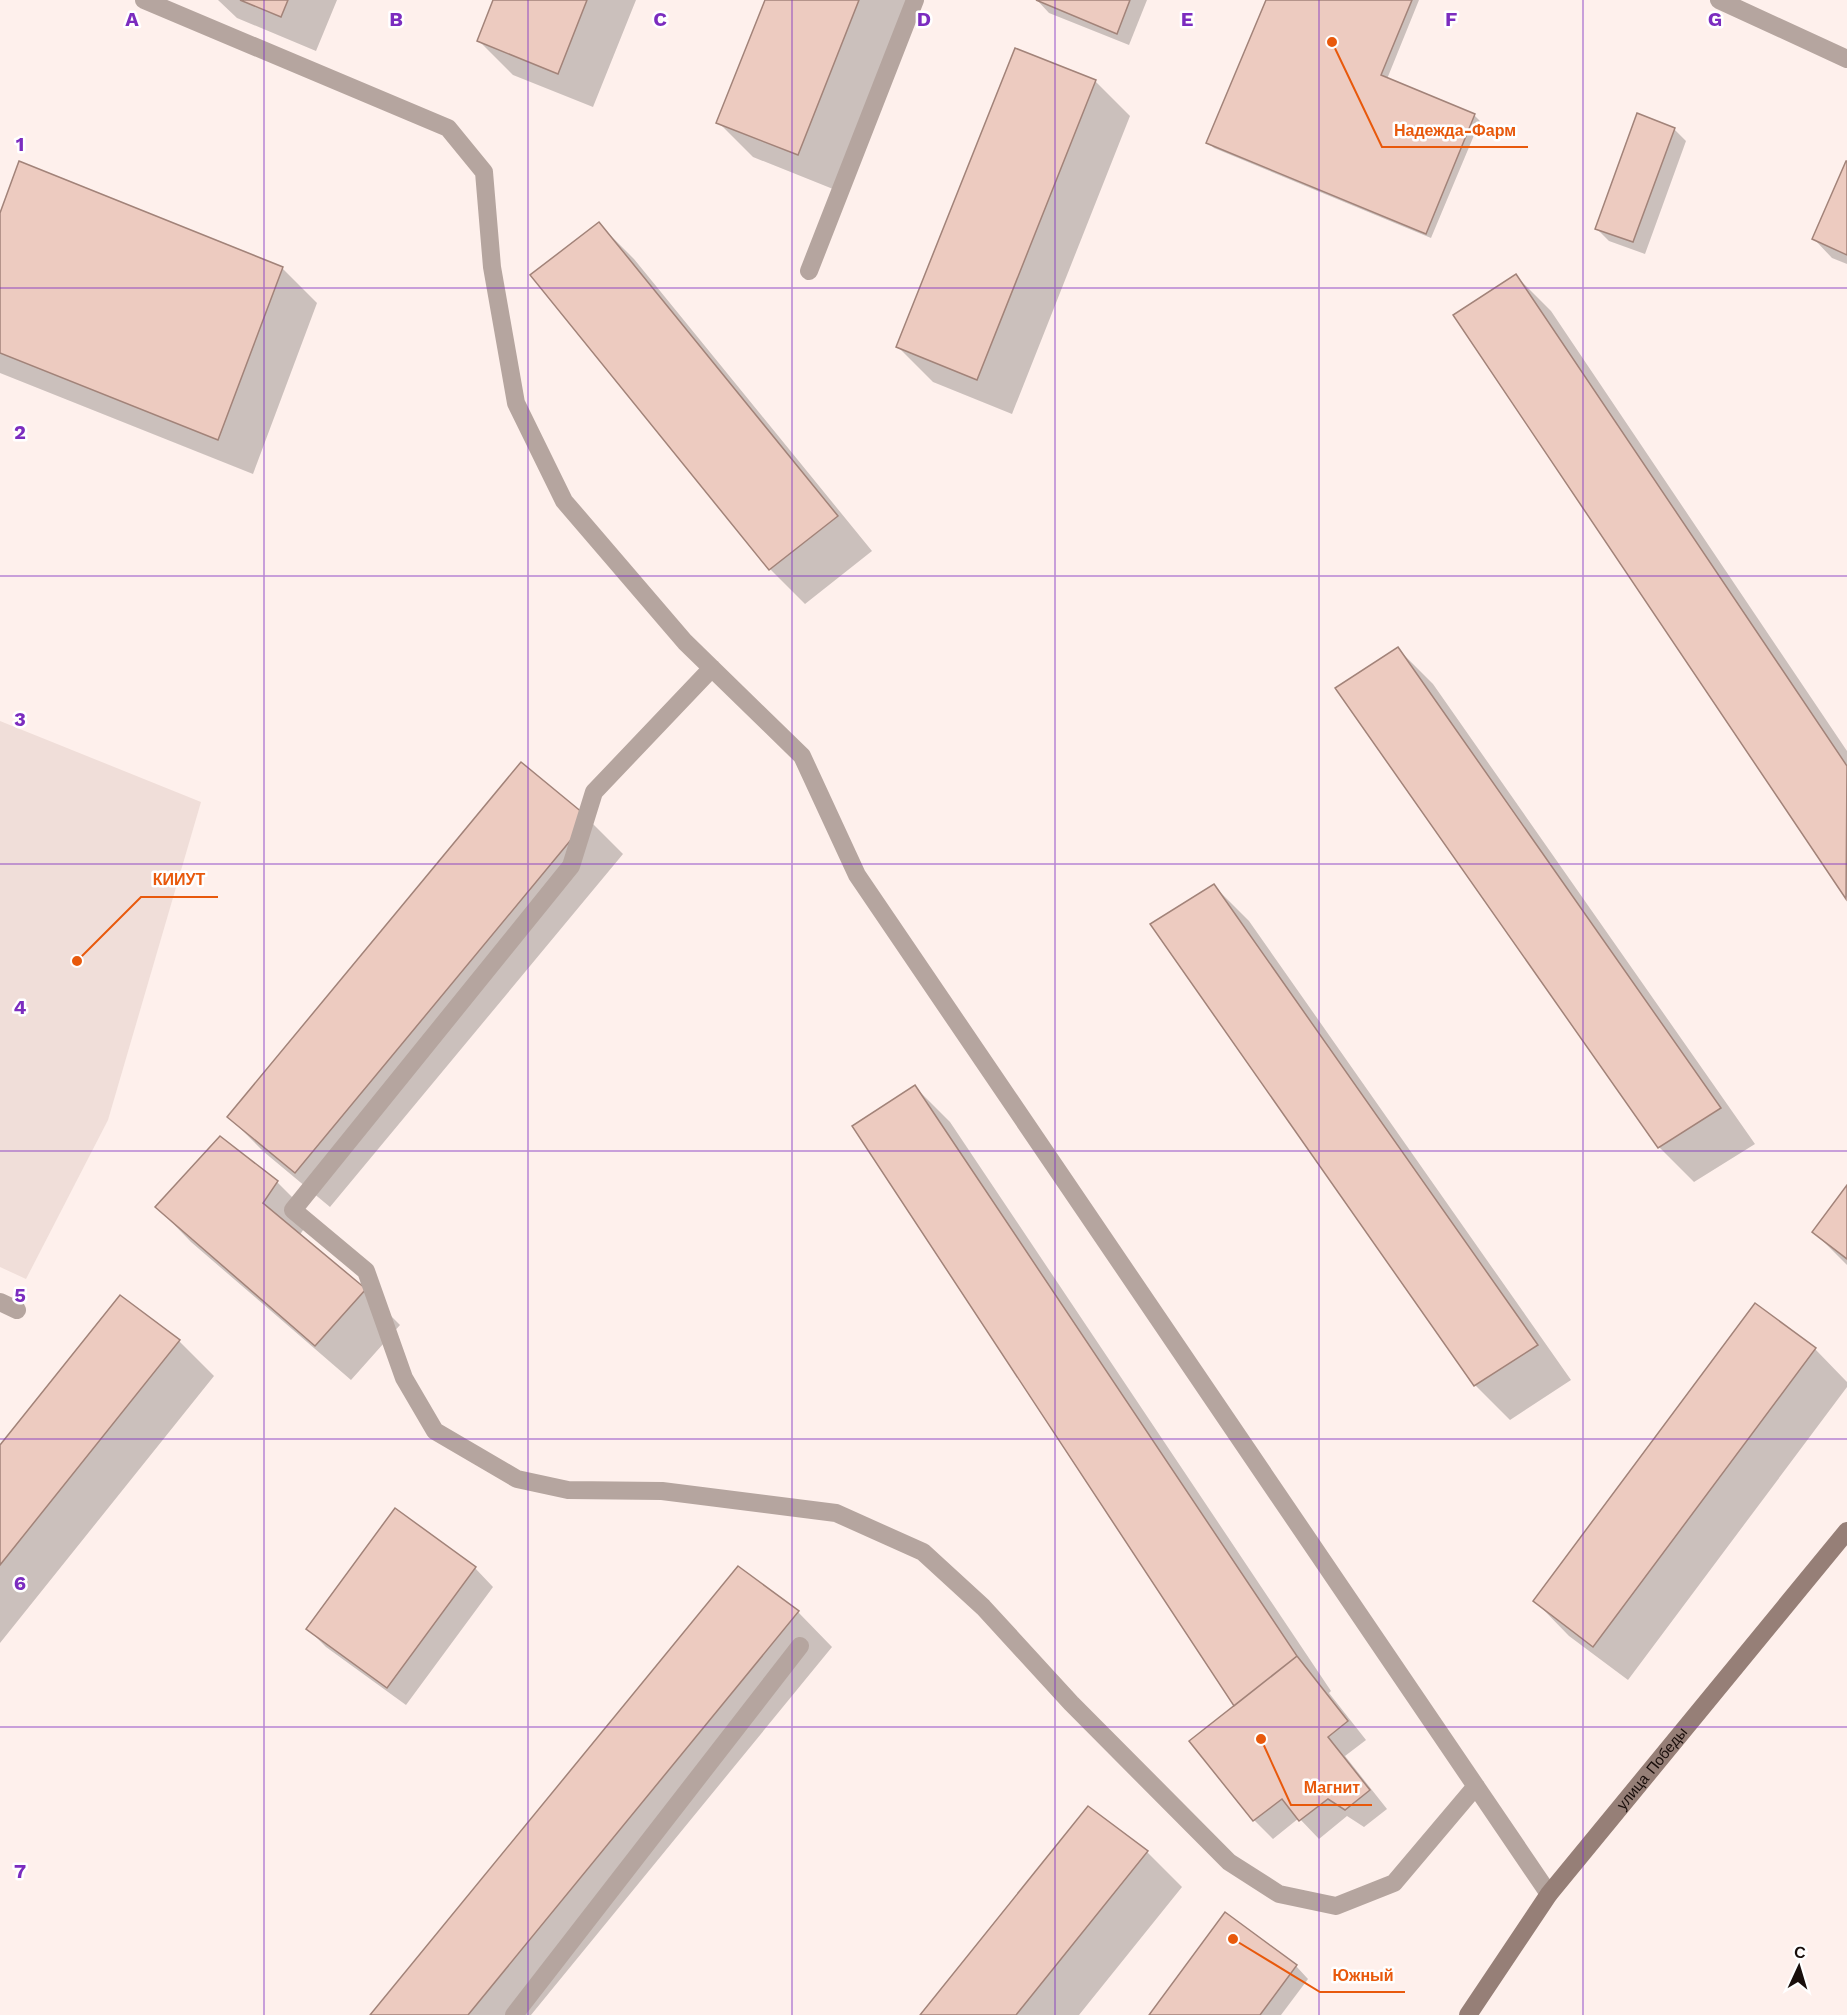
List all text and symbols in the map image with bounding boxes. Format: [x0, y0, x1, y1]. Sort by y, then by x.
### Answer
text: A [125, 7, 139, 31]
text: B [389, 7, 403, 31]
text: C [653, 7, 667, 31]
text: D [917, 7, 931, 31]
text: E [1181, 7, 1193, 31]
text: F [1445, 7, 1457, 31]
text: G [1708, 7, 1722, 31]
callout: Надежда-Фарм [1382, 113, 1528, 147]
text: Надежда-Фарм [1394, 121, 1516, 140]
text: 1 [16, 132, 24, 156]
text: 2 [14, 420, 26, 444]
text: 3 [14, 707, 26, 731]
callout: КИИУТ [141, 863, 218, 897]
text: КИИУТ [153, 870, 205, 889]
text: 4 [14, 995, 27, 1019]
text: 5 [14, 1283, 26, 1307]
text: 6 [14, 1571, 26, 1595]
street label: улица Победы [1613, 1724, 1691, 1813]
callout: Магнит [1291, 1771, 1372, 1805]
text: Магнит [1304, 1778, 1360, 1797]
text: 7 [14, 1859, 26, 1883]
north arrow [1769, 1937, 1829, 1997]
text: С [1794, 1943, 1807, 1962]
callout: Южный [1320, 1958, 1405, 1992]
text: Южный [1332, 1966, 1394, 1985]

